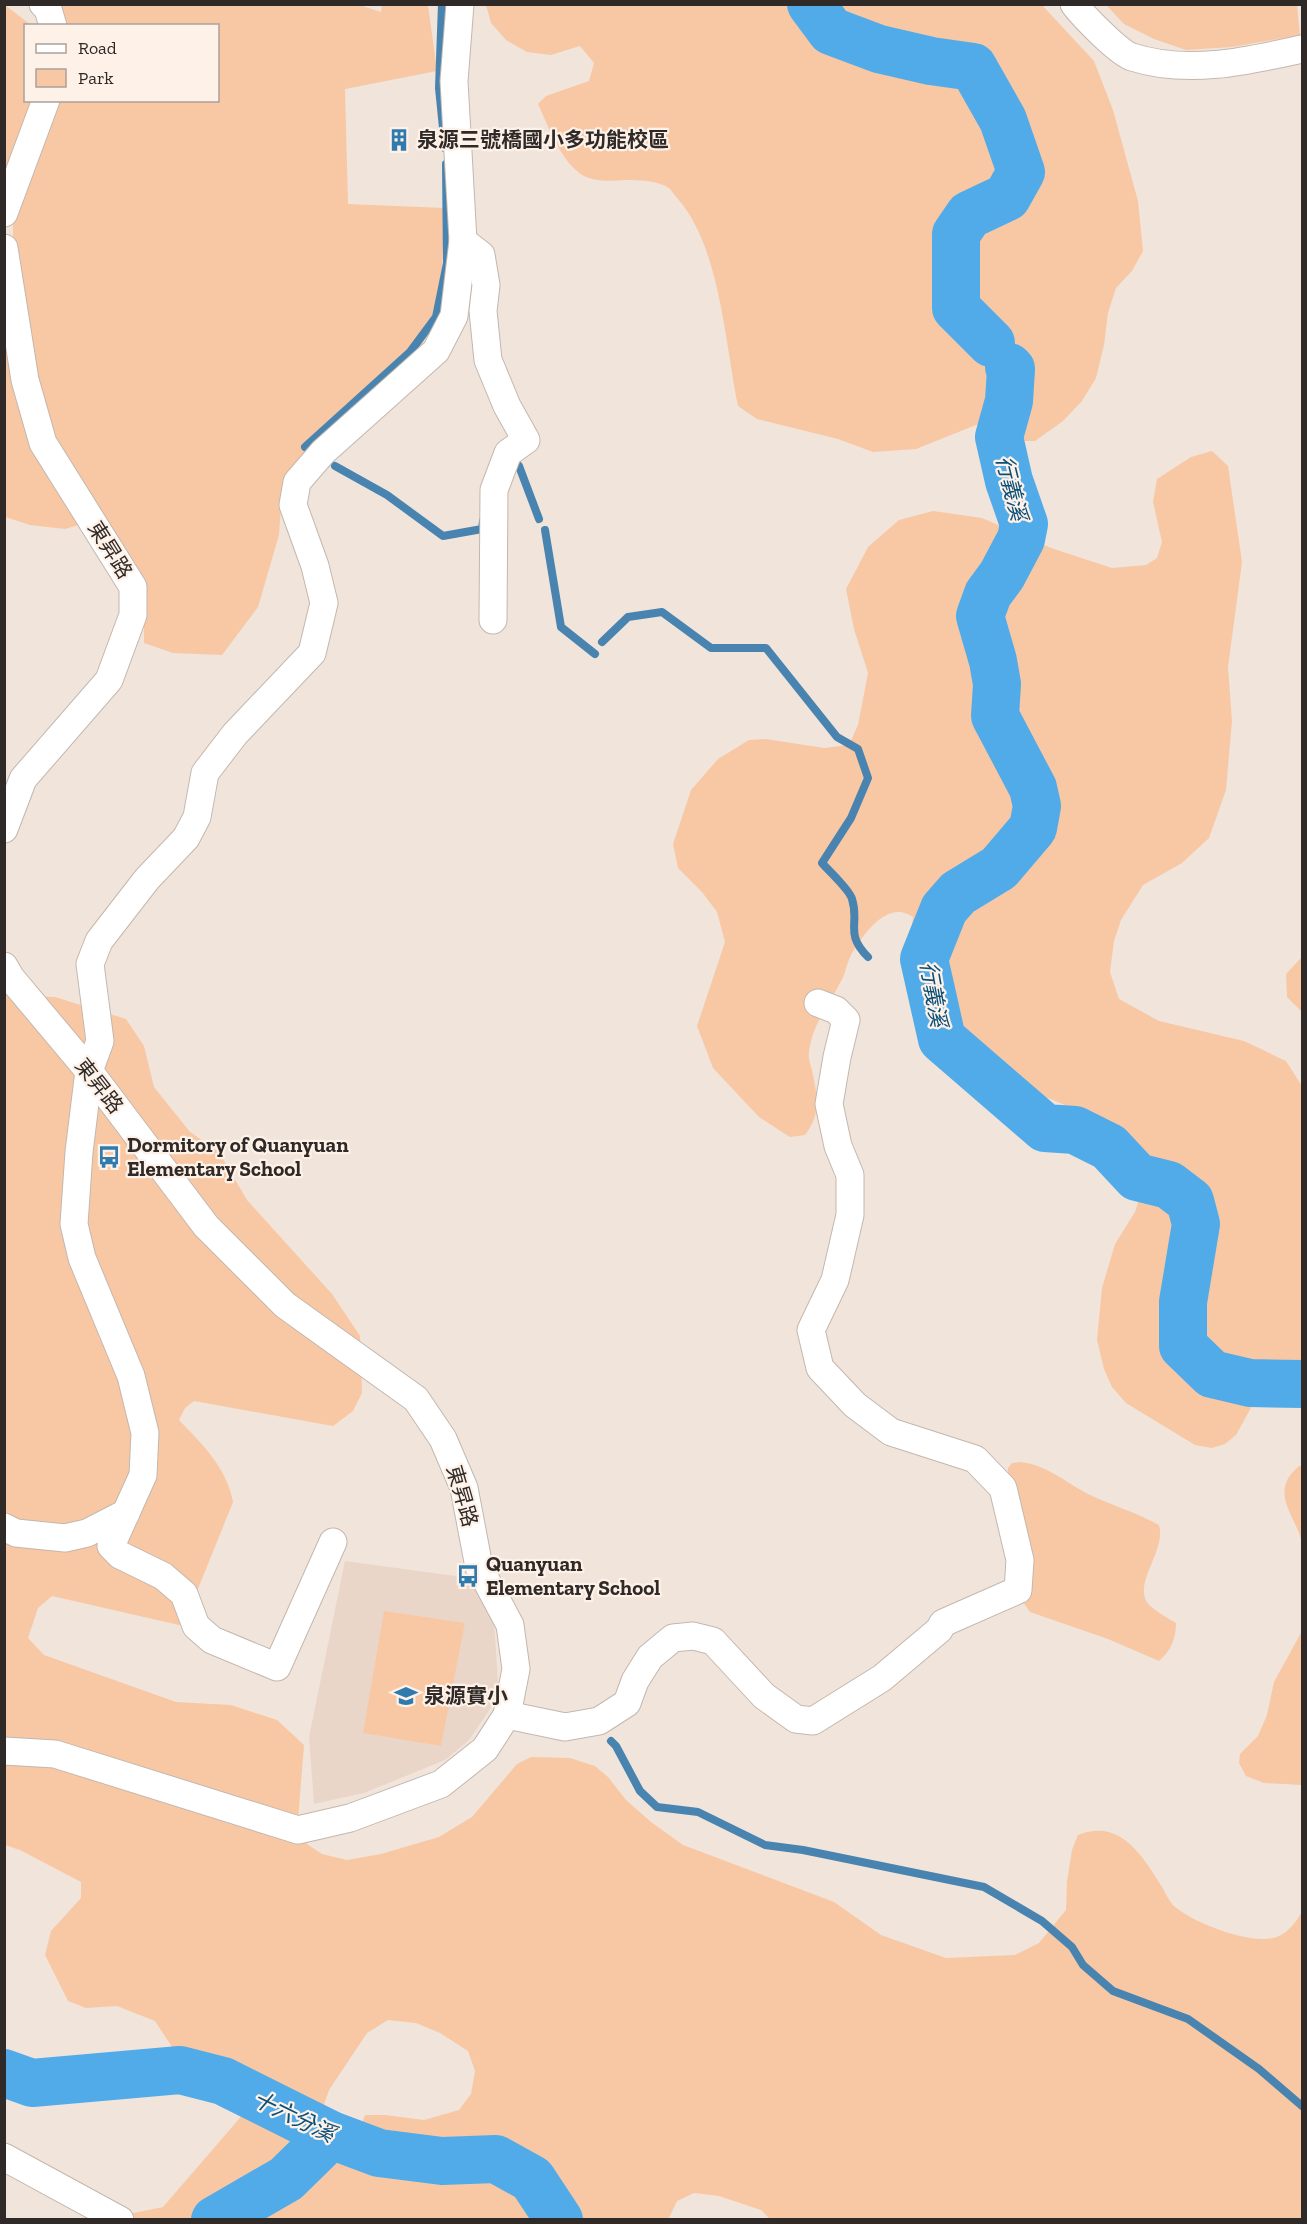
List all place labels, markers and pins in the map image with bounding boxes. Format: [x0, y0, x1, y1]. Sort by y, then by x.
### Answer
building icon: 泉源三號橋國小多功能校區 [386, 127, 412, 153]
place label: 泉源三號橋國小多功能校區 [417, 127, 669, 152]
place label: Dormitory of Quanyuan Elementary School [127, 1132, 349, 1181]
bus stop icon: Dormitory of Quanyuan Elementary School [96, 1144, 122, 1170]
place label: Quanyuan Elementary School [486, 1551, 660, 1600]
bus stop icon: Quanyuan Elementary School [455, 1563, 481, 1589]
school or university icon: 泉源實小 [393, 1683, 419, 1709]
place label: 泉源實小 [424, 1683, 508, 1708]

